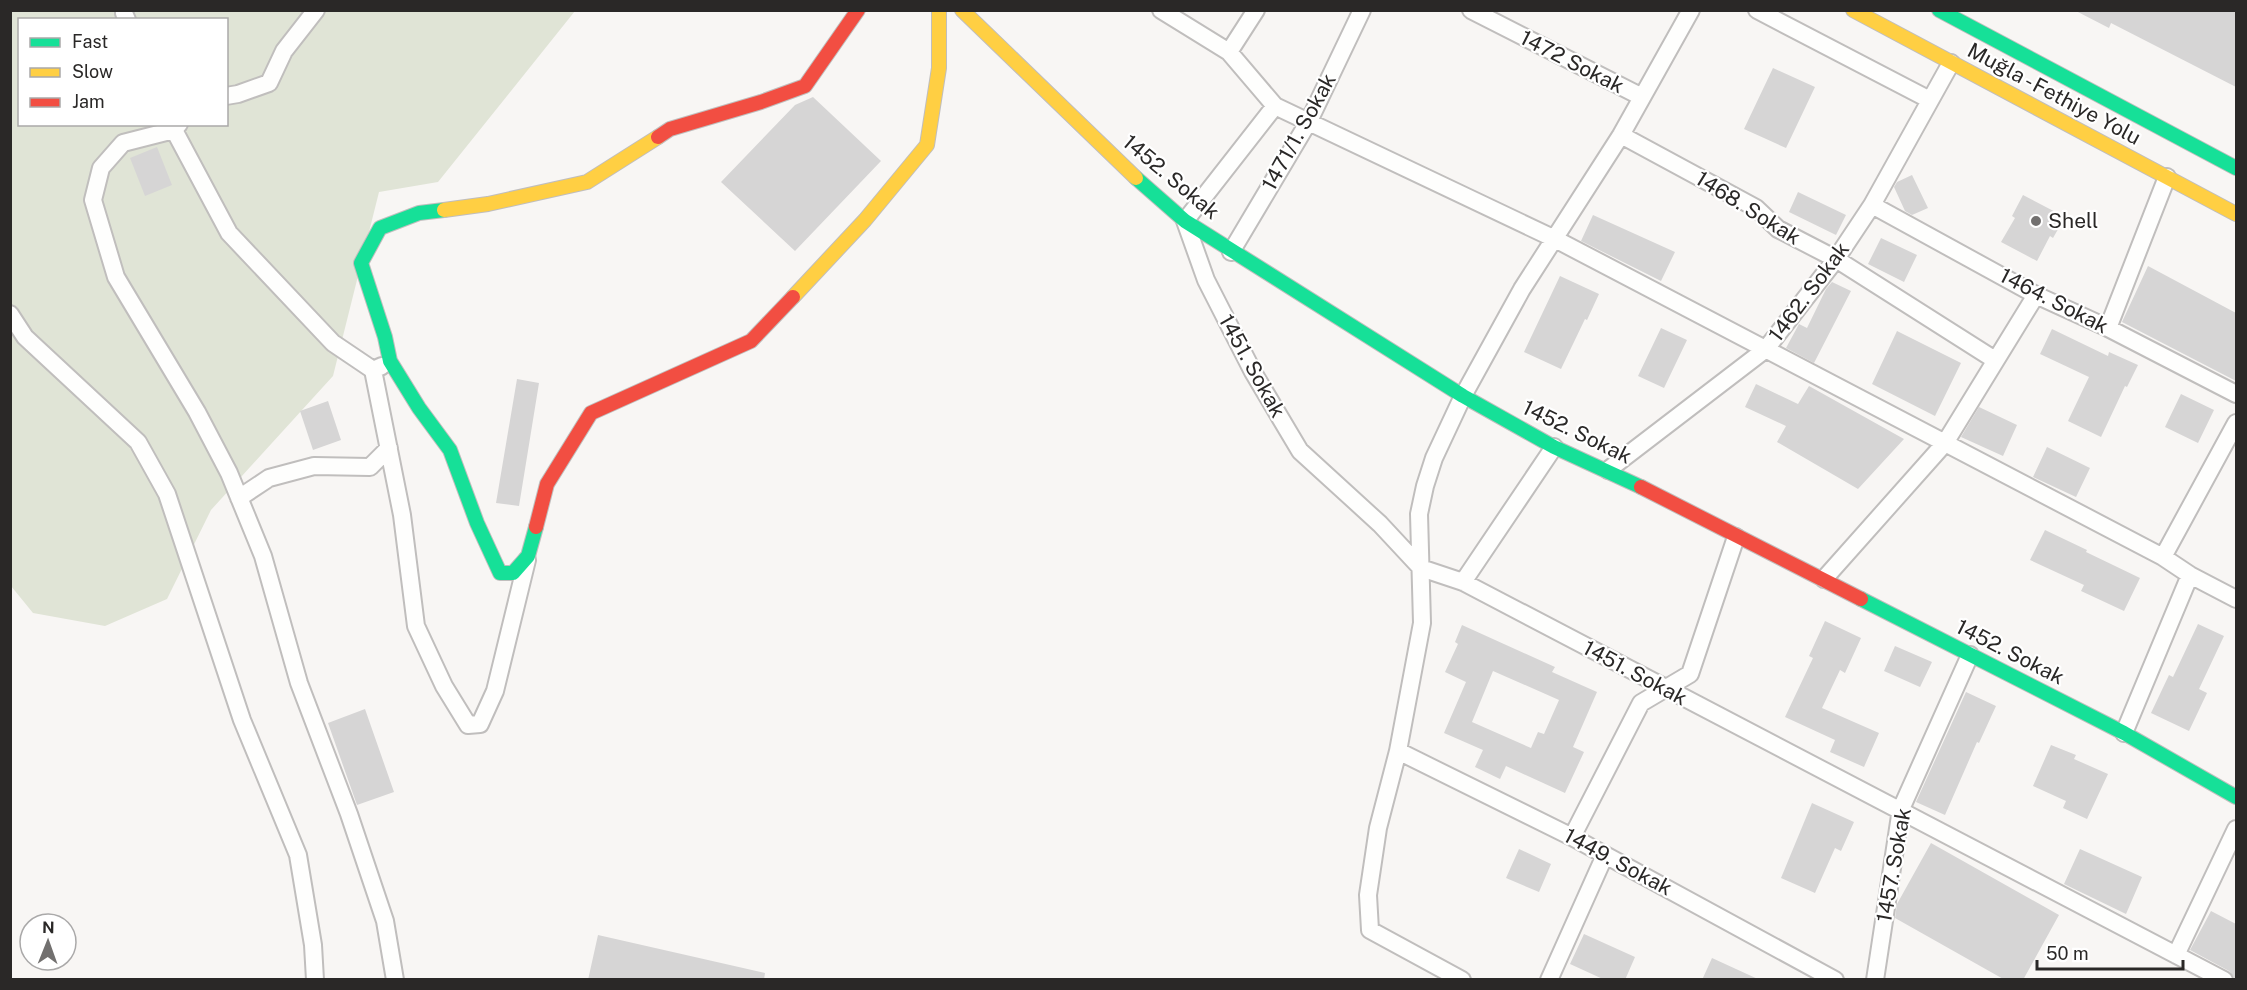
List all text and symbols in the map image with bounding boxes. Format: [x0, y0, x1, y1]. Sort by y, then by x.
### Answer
legend [18, 18, 228, 126]
street label: 1472 Sokak [1516, 25, 1628, 98]
text: Fast [72, 31, 108, 52]
street label: Muğla - Fethiye Yolu [1963, 37, 2145, 150]
text: Slow [72, 61, 113, 82]
street label: 1471/1. Sokak [1256, 69, 1341, 195]
text: Jam [72, 91, 105, 112]
street label: 1452. Sokak [1118, 129, 1225, 224]
street label: 1468. Sokak [1691, 165, 1805, 250]
place label: Shell [2048, 208, 2098, 233]
marker: Shell [2029, 214, 2043, 228]
street label: 1462. Sokak [1763, 237, 1854, 346]
street label: 1464. Sokak [1996, 263, 2113, 339]
street label: 1451. Sokak [1214, 310, 1291, 422]
street label: 1452. Sokak [1519, 394, 1636, 469]
street label: 1452. Sokak [1952, 614, 2069, 690]
street label: 1451. Sokak [1579, 635, 1692, 710]
street label: 1457. Sokak [1871, 806, 1916, 924]
street label: 1449. Sokak [1560, 823, 1677, 901]
north arrow [18, 912, 78, 972]
text: N [42, 918, 55, 937]
scale bar [2037, 933, 2182, 971]
text: 50 m [2046, 943, 2089, 964]

